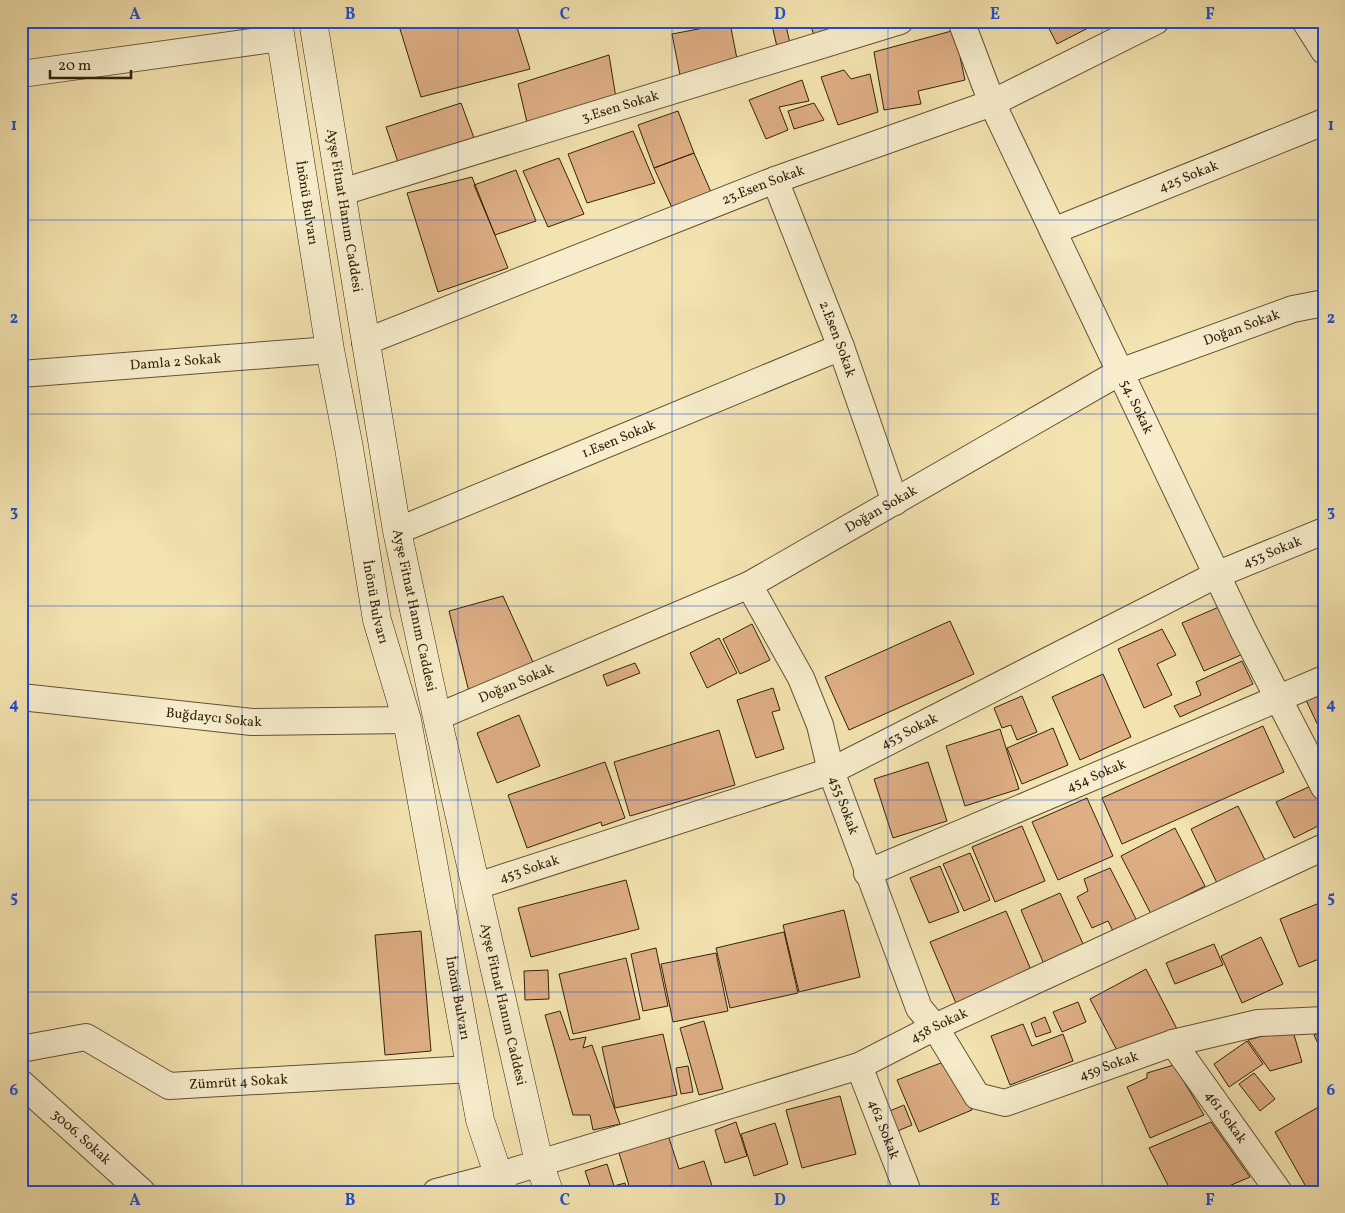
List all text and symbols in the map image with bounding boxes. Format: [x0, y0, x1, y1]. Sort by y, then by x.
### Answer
text: A [129, 4, 141, 26]
text: B [345, 4, 356, 26]
text: C [560, 4, 570, 26]
text: D [774, 4, 786, 26]
text: E [990, 4, 1000, 26]
text: F [1205, 4, 1215, 26]
scale bar [50, 48, 131, 80]
text: 20 m [58, 56, 91, 77]
street label: 3.Esen Sokak [579, 86, 662, 128]
text: 1 [11, 115, 17, 137]
text: 1 [1328, 115, 1334, 137]
street label: Ayşe Fitnat Hanım Caddesi [321, 127, 367, 294]
street label: 425 Sokak [1156, 156, 1221, 197]
street label: İnönü Bulvarı [291, 159, 323, 246]
street label: 23.Esen Sokak [719, 161, 807, 210]
street label: 2.Esen Sokak [814, 298, 860, 380]
street label: Doğan Sokak [1201, 305, 1283, 350]
text: 2 [10, 308, 18, 330]
text: 2 [1327, 308, 1335, 330]
street label: Damla 2 Sokak [129, 349, 222, 375]
street label: 54. Sokak [1115, 376, 1158, 437]
street label: 1.Esen Sokak [579, 415, 659, 463]
street label: Doğan Sokak [841, 481, 921, 537]
text: 3 [10, 501, 18, 523]
text: 3 [1327, 501, 1335, 523]
street label: Ayşe Fitnat Hanım Caddesi [387, 527, 441, 693]
street label: 453 Sokak [1240, 531, 1305, 573]
street label: İnönü Bulvarı [358, 559, 393, 646]
street label: Doğan Sokak [476, 659, 557, 708]
text: 4 [9, 694, 19, 716]
text: 4 [1326, 694, 1336, 716]
street label: Buğdaycı Sokak [165, 703, 262, 732]
street label: 453 Sokak [877, 708, 941, 754]
street label: 454 Sokak [1063, 754, 1129, 797]
street label: 455 Sokak [824, 773, 863, 838]
street label: 453 Sokak [497, 850, 562, 888]
text: 5 [10, 887, 18, 909]
text: 5 [1327, 887, 1335, 909]
street label: Ayşe Fitnat Hanım Caddesi [475, 922, 531, 1087]
street label: İnönü Bulvarı [441, 954, 475, 1041]
street label: 458 Sokak [907, 1003, 971, 1048]
street label: 459 Sokak [1076, 1046, 1141, 1085]
street label: Zümrüt 4 Sokak [188, 1070, 289, 1094]
text: 6 [10, 1080, 19, 1102]
text: 6 [1327, 1080, 1336, 1102]
street label: 461 Sokak [1200, 1087, 1251, 1148]
street label: 462 Sokak [863, 1097, 904, 1162]
street label: 3006. Sokak [47, 1105, 116, 1170]
text: A [129, 1190, 141, 1212]
text: B [345, 1190, 356, 1212]
text: C [560, 1190, 570, 1212]
text: D [774, 1190, 786, 1212]
text: E [990, 1190, 1000, 1212]
text: F [1205, 1190, 1215, 1212]

